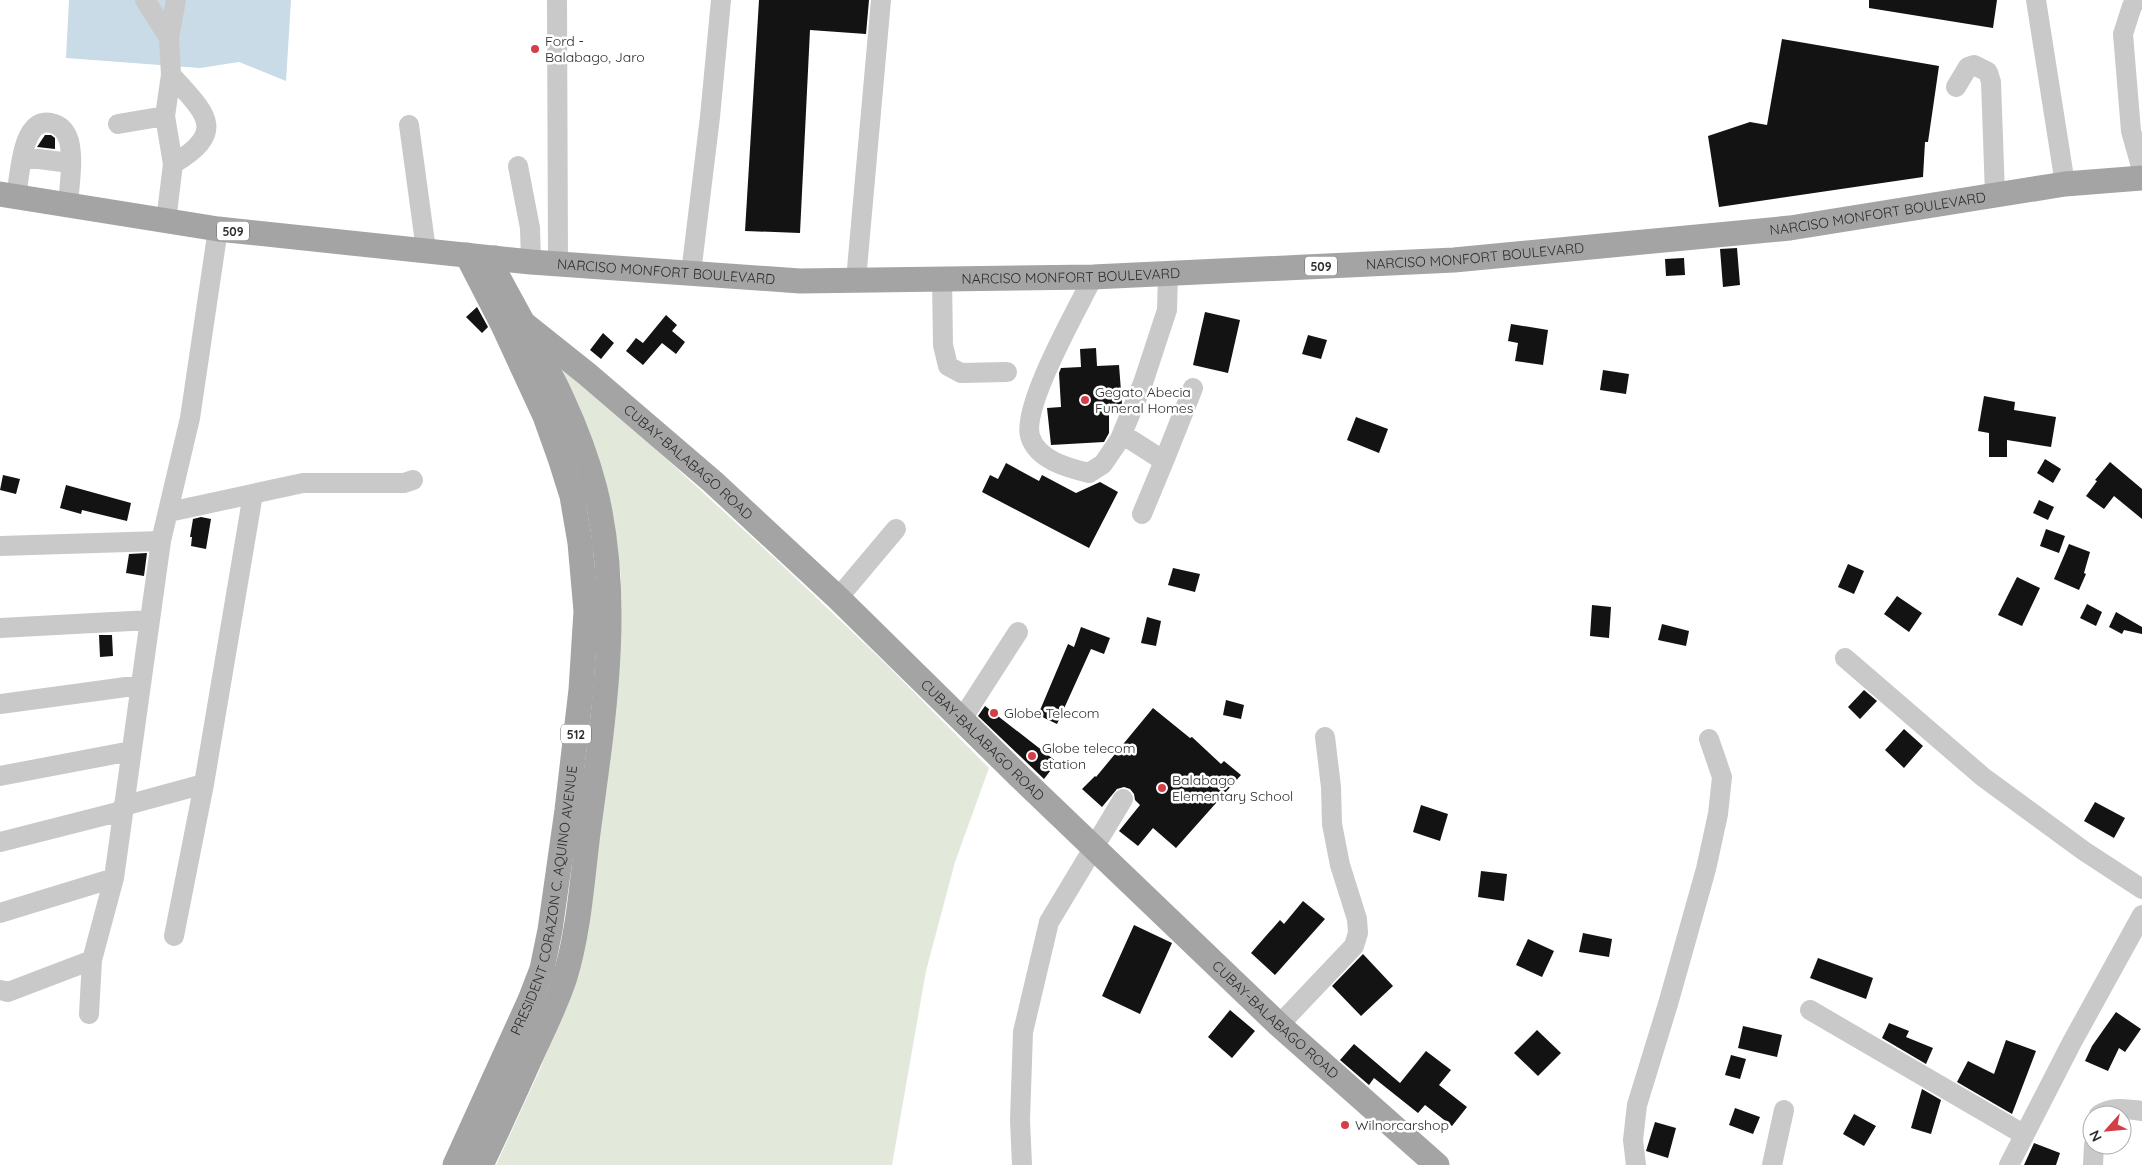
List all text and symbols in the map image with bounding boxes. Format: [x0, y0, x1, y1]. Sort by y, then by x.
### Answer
place label: Ford - Balabago, Jaro [545, 32, 645, 66]
marker: Ford - Balabago, Jaro [529, 43, 541, 55]
street label: NARCISO MONFORT BOULEVARD [1769, 188, 1987, 239]
road number: 509 [217, 222, 249, 240]
street label: NARCISO MONFORT BOULEVARD [1366, 239, 1585, 273]
street label: NARCISO MONFORT BOULEVARD [556, 255, 776, 288]
road number: 509 [1305, 256, 1337, 276]
street label: NARCISO MONFORT BOULEVARD [961, 264, 1180, 288]
place label: Gegato Abecia Funeral Homes [1095, 383, 1193, 417]
marker: Gegato Abecia Funeral Homes [1079, 394, 1091, 406]
street label: CUBAY-BALABAGO ROAD [620, 400, 757, 524]
street label: CUBAY-BALABAGO ROAD [917, 675, 1048, 805]
place label: Globe Telecom [1004, 704, 1100, 722]
marker: Globe Telecom [988, 707, 1000, 719]
road number: 512 [561, 724, 591, 744]
place label: Globe telecom station [1042, 739, 1136, 773]
marker: Globe telecom station [1026, 750, 1038, 762]
street label: PRESIDENT CORAZON C. AQUINO AVENUE [506, 764, 581, 1038]
place label: Balabago Elementary School [1172, 771, 1293, 805]
marker: Balabago Elementary School [1156, 782, 1168, 794]
street label: CUBAY-BALABAGO ROAD [1208, 957, 1343, 1083]
north arrow [2082, 1105, 2132, 1155]
place label: Wilnorcarshop [1355, 1116, 1449, 1134]
marker: Wilnorcarshop [1339, 1119, 1351, 1131]
text: N [2085, 1127, 2106, 1145]

